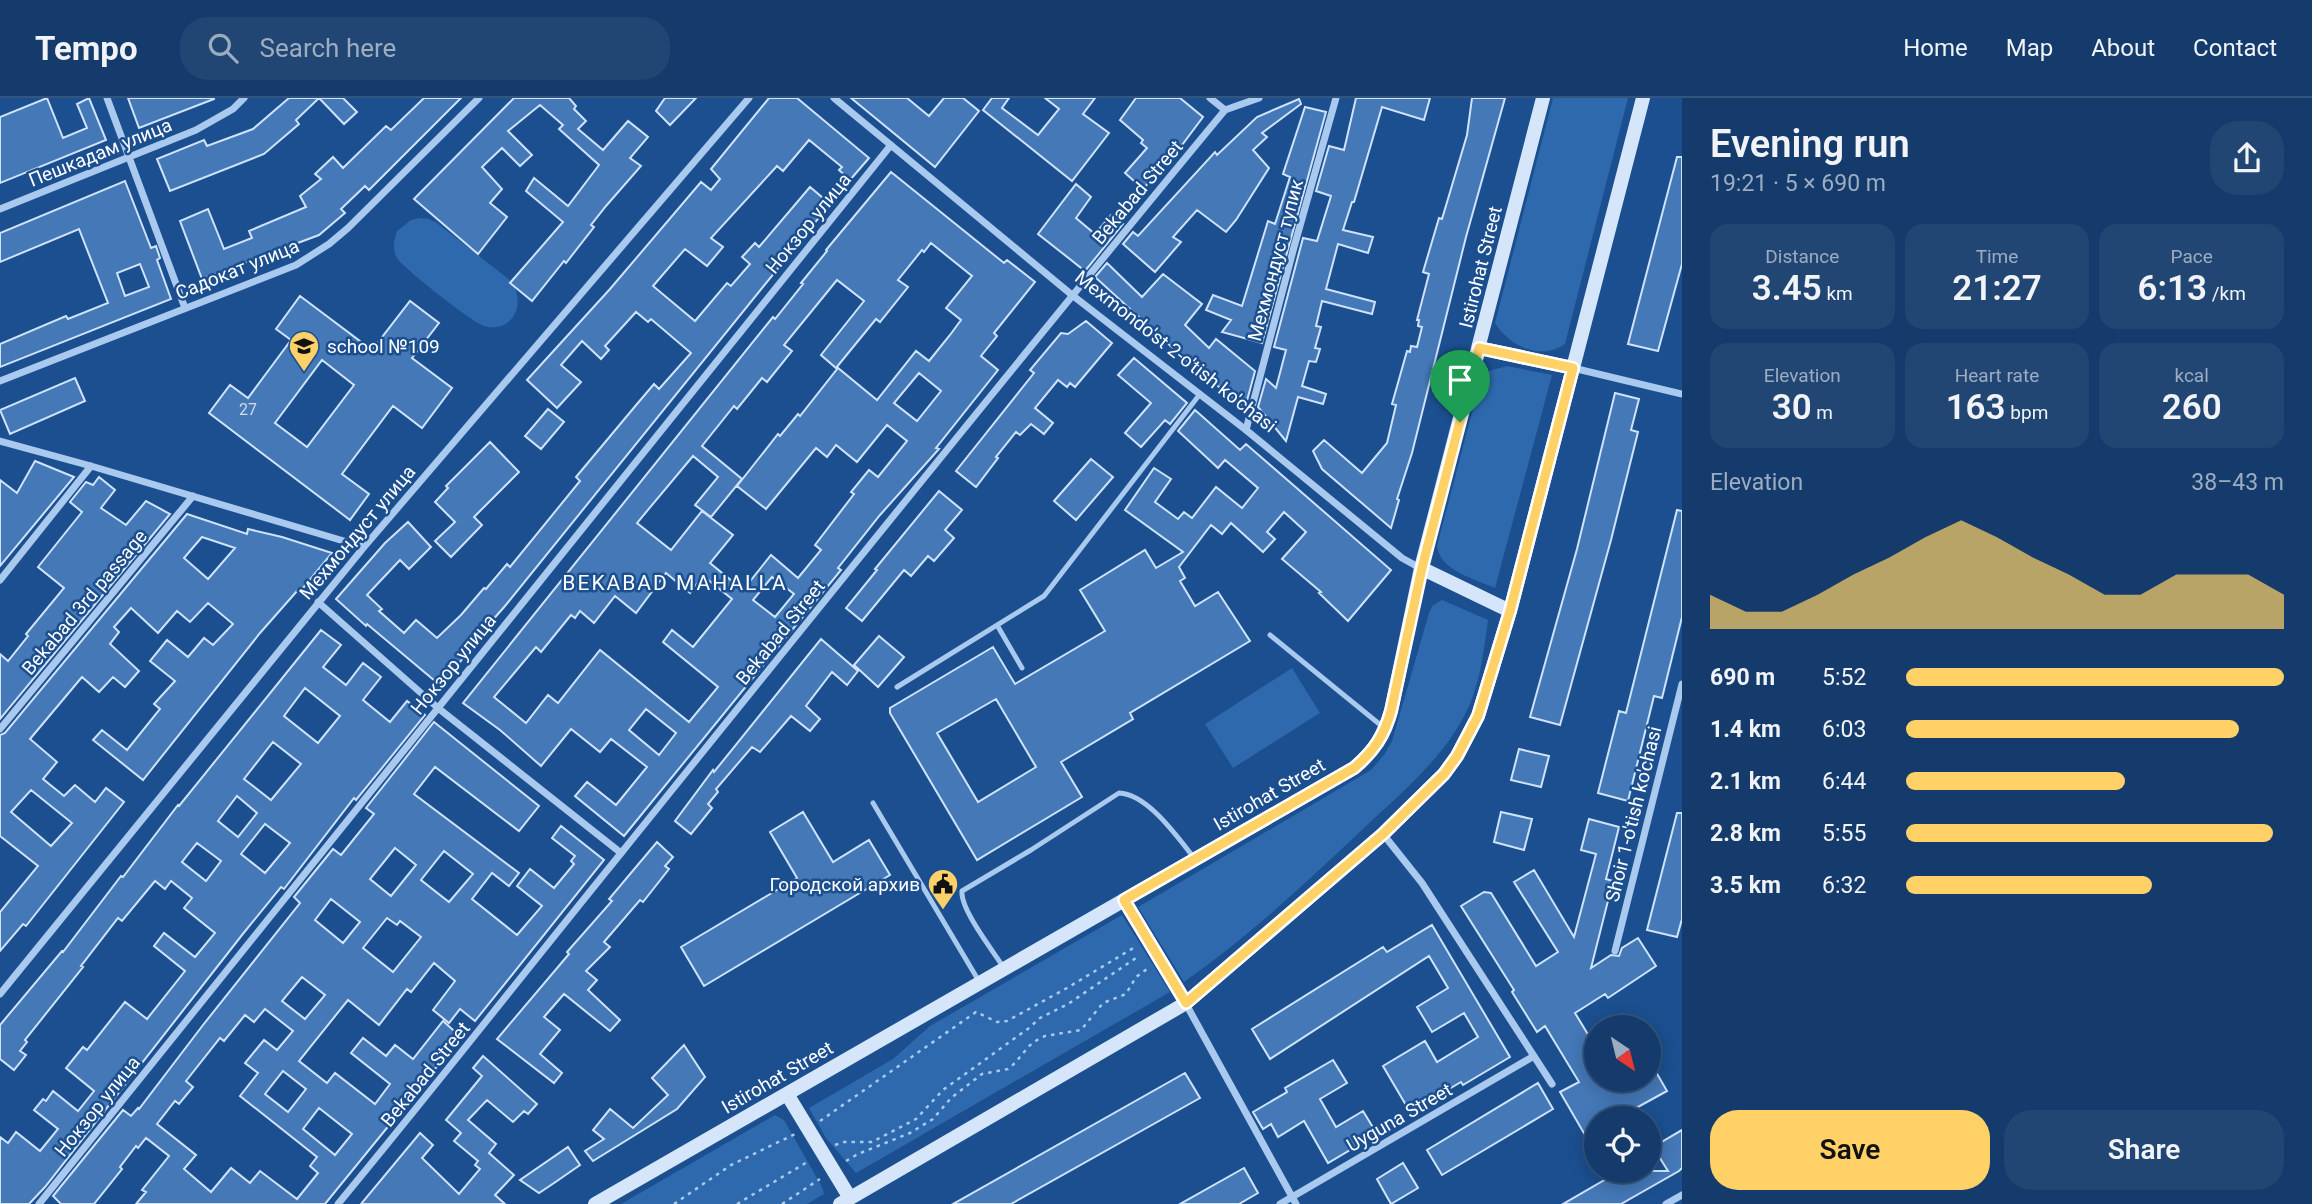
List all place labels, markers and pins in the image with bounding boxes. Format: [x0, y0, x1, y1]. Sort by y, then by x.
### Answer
school or university icon: school №109 [287, 329, 321, 373]
place label: school №109 [327, 335, 440, 358]
pin [1430, 350, 1490, 422]
public building icon: Городской архив [926, 867, 960, 911]
place label: Городской архив [769, 873, 920, 896]

